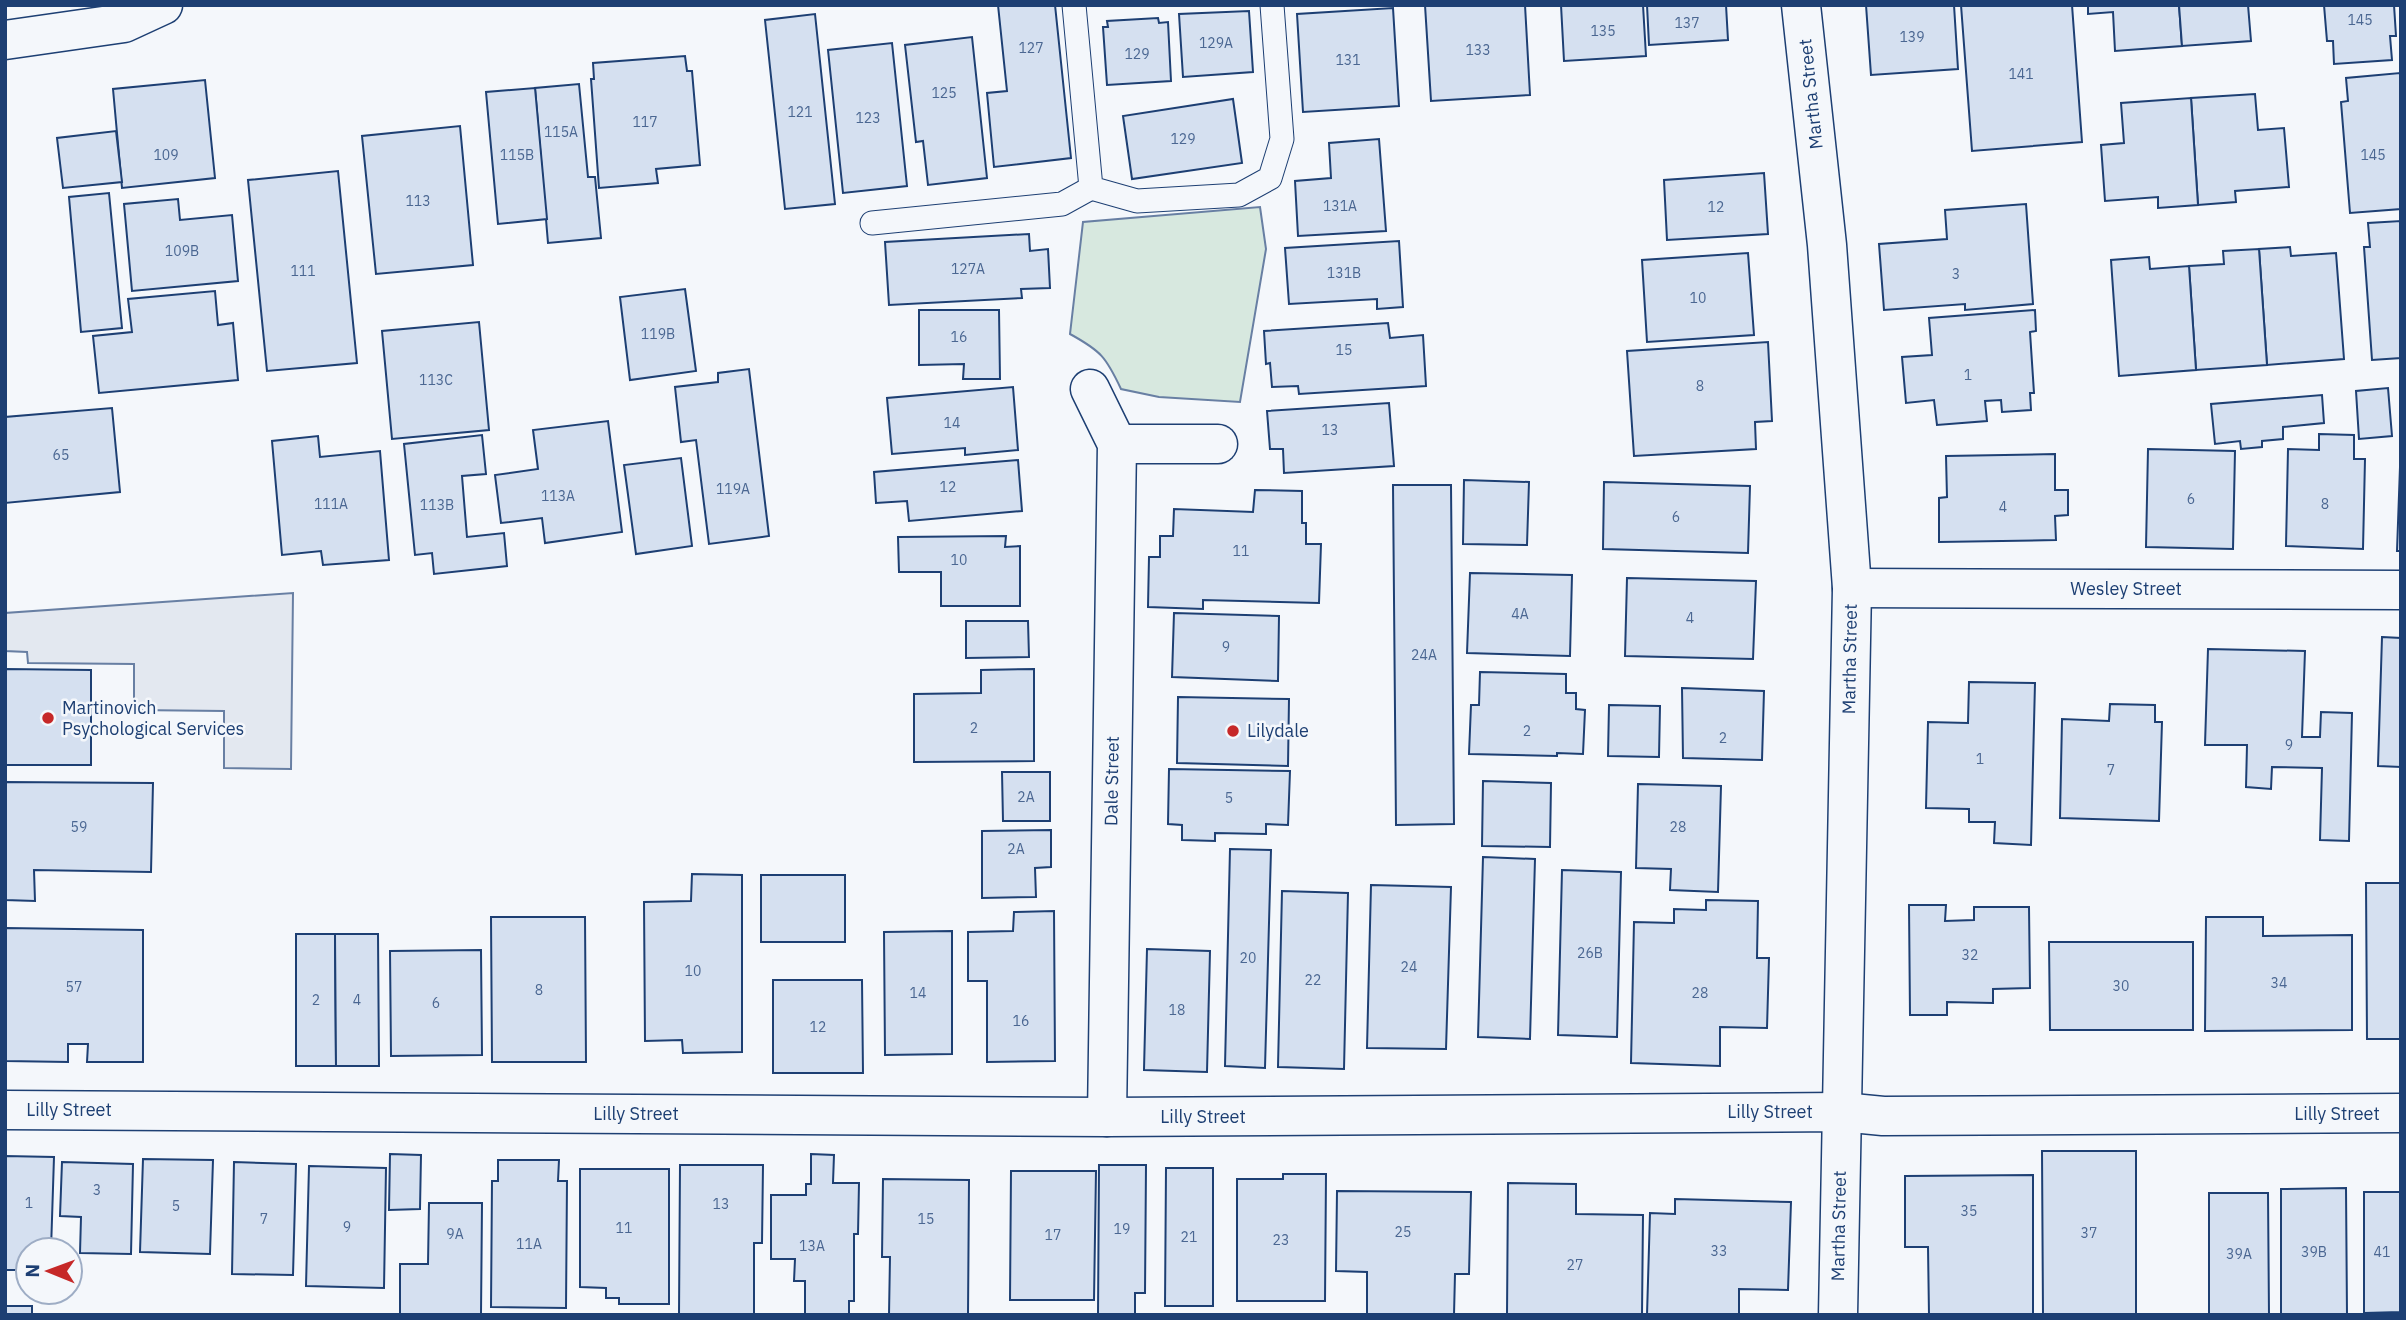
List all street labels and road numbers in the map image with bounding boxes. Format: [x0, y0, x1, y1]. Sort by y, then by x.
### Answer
street label: Martha Street [1793, 38, 1828, 150]
street label: Wesley Street [2070, 577, 2182, 600]
street label: Martha Street [1837, 603, 1862, 715]
street label: Dale Street [1099, 736, 1124, 826]
street label: Lilly Street [26, 1098, 112, 1121]
street label: Lilly Street [1727, 1100, 1813, 1123]
street label: Lilly Street [593, 1102, 679, 1125]
street label: Lilly Street [2294, 1102, 2380, 1125]
street label: Lilly Street [1160, 1105, 1246, 1128]
street label: Martha Street [1826, 1170, 1851, 1282]

